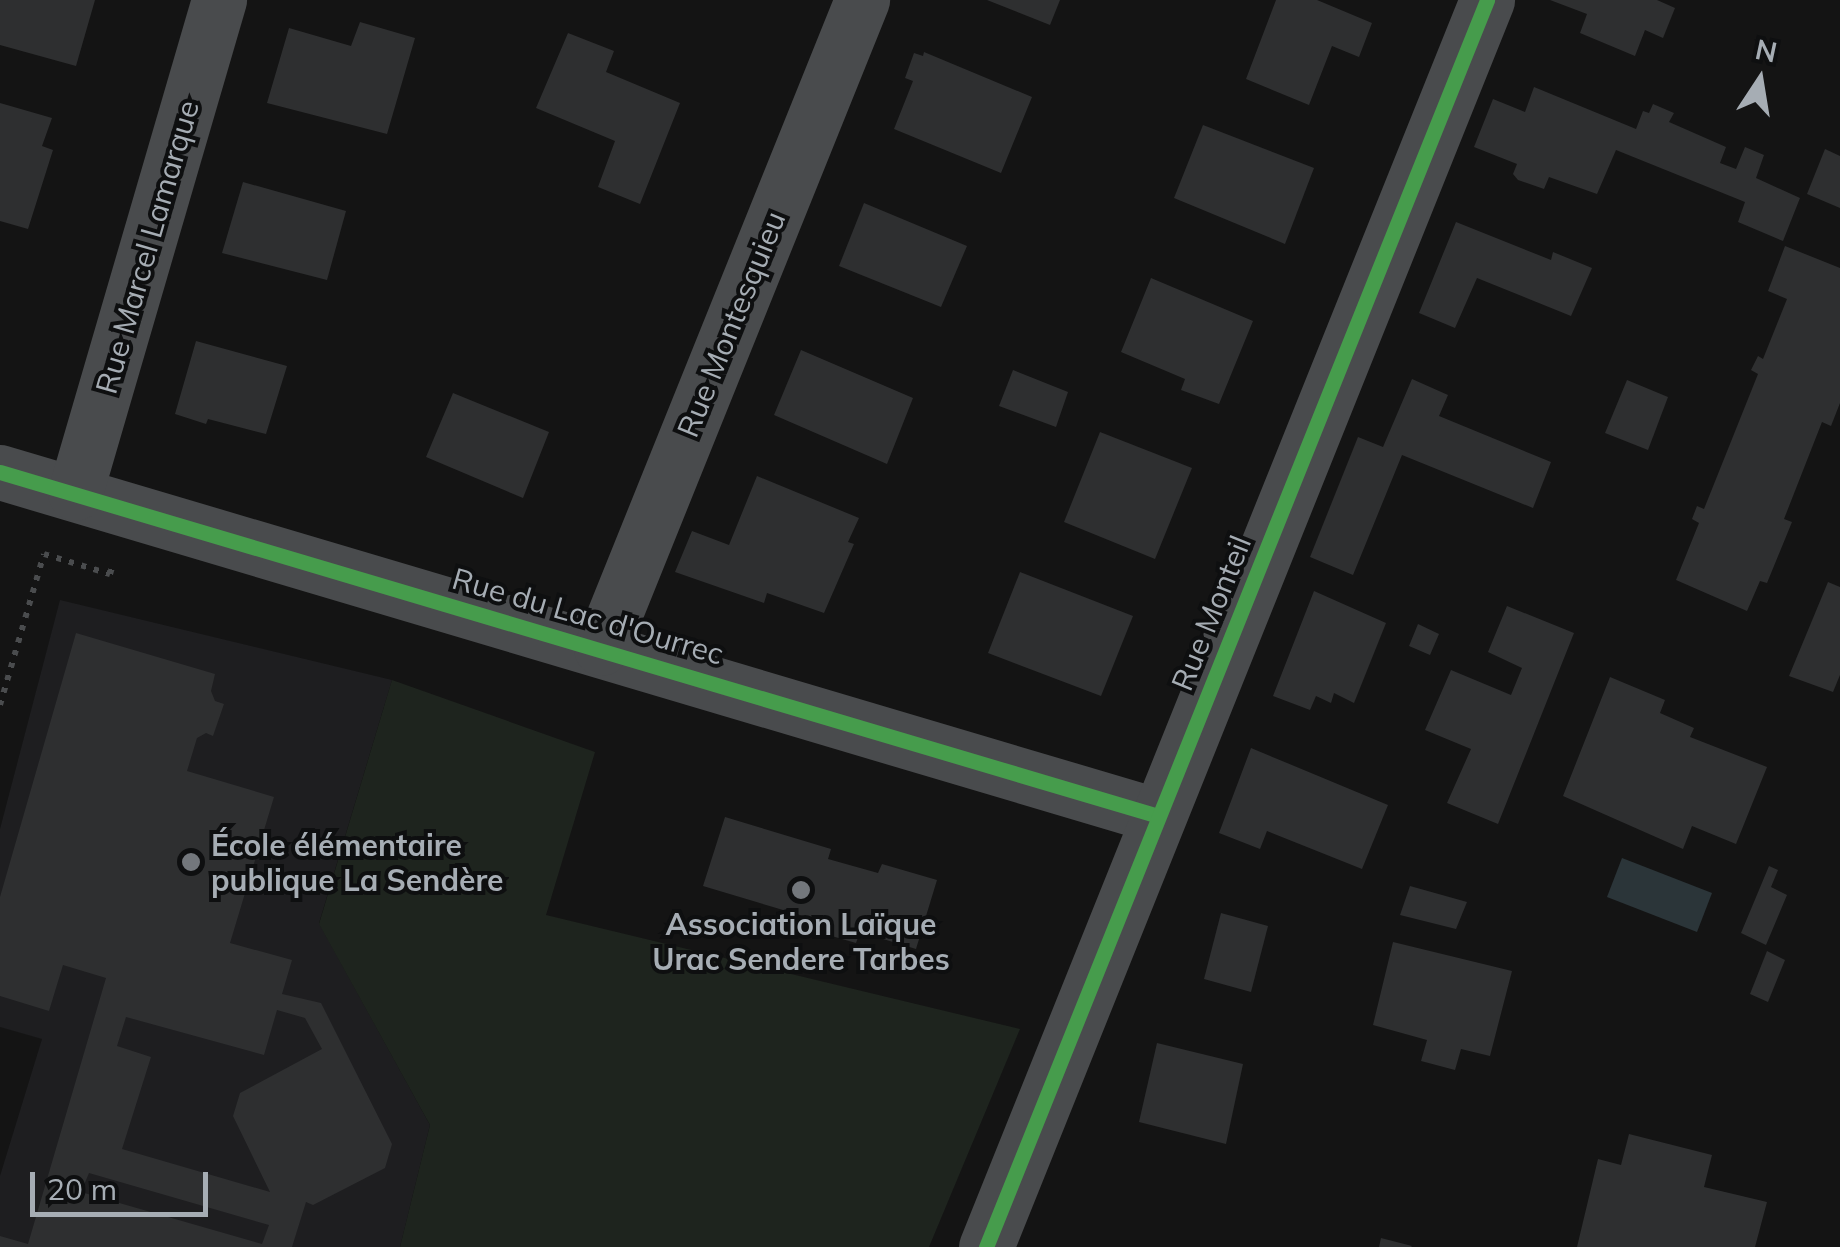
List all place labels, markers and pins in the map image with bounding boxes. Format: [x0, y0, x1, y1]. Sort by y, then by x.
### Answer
place label: École élémentaire publique La Sendère [211, 827, 503, 898]
marker: École élémentaire publique La Sendère [180, 851, 202, 873]
marker: Association Laïque Urac Sendere Tarbes [790, 879, 812, 901]
place label: Association Laïque Urac Sendere Tarbes [652, 906, 950, 976]

